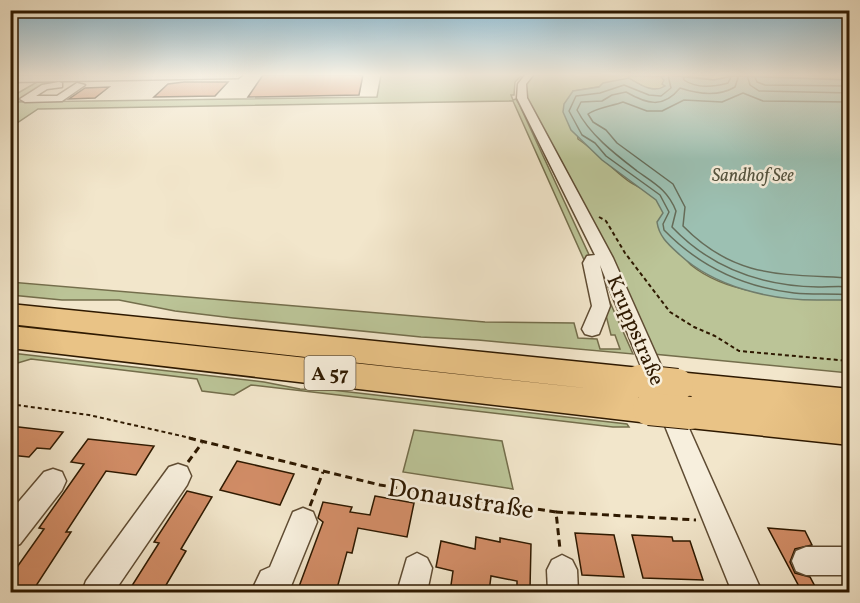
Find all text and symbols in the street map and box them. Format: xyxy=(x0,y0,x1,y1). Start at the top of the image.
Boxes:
water label: Sandhof See xyxy=(712,164,794,189)
street label: Kruppstraße xyxy=(598,271,671,390)
road number: A 57 xyxy=(304,356,356,390)
street label: Donaustraße xyxy=(385,471,537,529)

